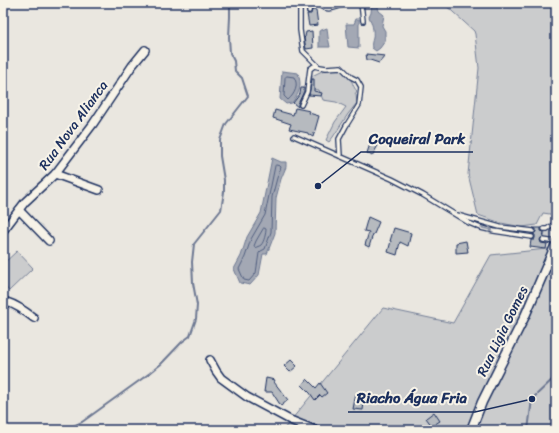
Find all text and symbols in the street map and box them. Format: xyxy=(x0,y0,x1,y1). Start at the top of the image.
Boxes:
street label: Rua Nova Alianca xyxy=(32,75,115,176)
callout: Coqueiral Park xyxy=(361,125,473,152)
text: Coqueiral Park xyxy=(368,126,466,152)
one-way arrow xyxy=(480,226,493,233)
street label: Rua Ligia Gomes xyxy=(470,281,535,381)
callout: Riacho Água Fria xyxy=(348,385,475,412)
text: Riacho Água Fria xyxy=(356,385,468,411)

